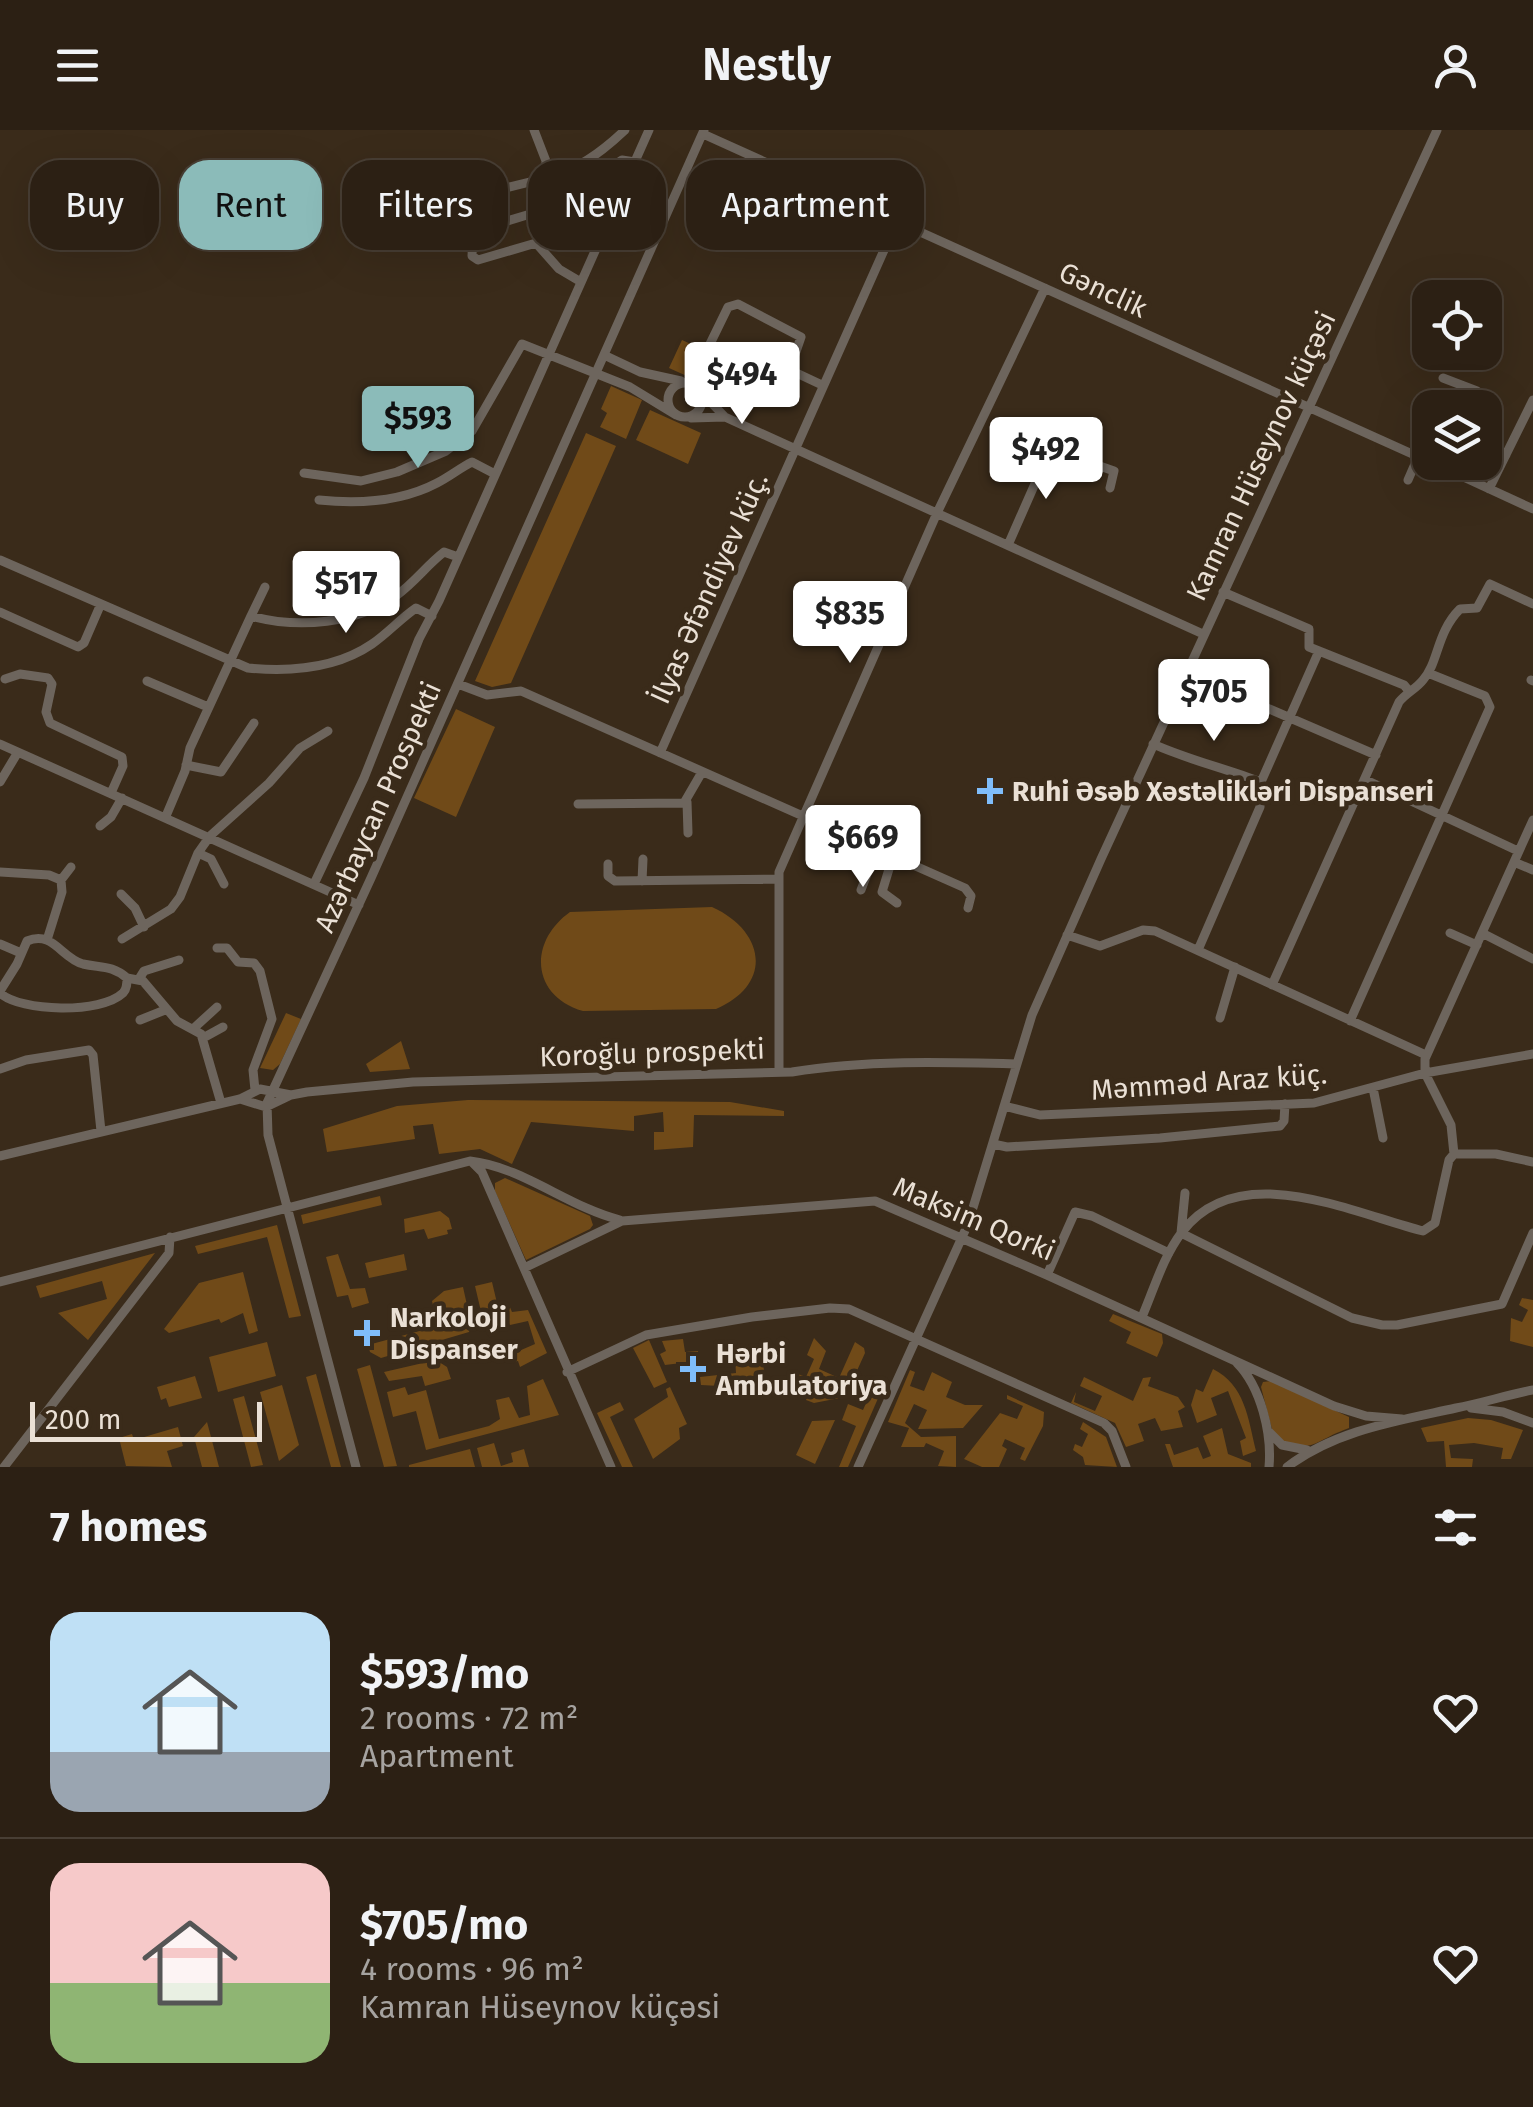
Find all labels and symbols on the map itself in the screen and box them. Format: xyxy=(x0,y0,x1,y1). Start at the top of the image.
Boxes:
street label: Gənclik xyxy=(1054,255,1153,325)
street label: Kamran Hüseynov küçəsi xyxy=(1179,306,1343,606)
pin: $494 xyxy=(683,342,801,427)
pin: $593 xyxy=(359,386,477,471)
pin: $492 xyxy=(987,417,1105,502)
street label: İlyas Əfəndiyev küç. xyxy=(643,467,775,709)
pin: $517 xyxy=(287,551,405,636)
pin: $835 xyxy=(791,581,909,666)
pin: $705 xyxy=(1155,659,1273,744)
street label: Azərbaycan Prospekti xyxy=(308,677,448,937)
place label: Ruhi Əsəb Xəstəlikləri Dispanseri xyxy=(1012,775,1434,808)
marker: Ruhi Əsəb Xəstəlikləri Dispanseri xyxy=(977,778,1003,804)
pin: $669 xyxy=(804,805,922,890)
street label: Koroğlu prospekti xyxy=(539,1033,765,1073)
street label: Məmməd Araz küç. xyxy=(1090,1057,1328,1107)
street label: Maksim Qorki xyxy=(888,1170,1060,1268)
place label: Narkoloji Dispanser xyxy=(390,1301,519,1366)
marker: Narkoloji Dispanser xyxy=(354,1320,380,1346)
place label: Hərbi Ambulatoriya xyxy=(715,1337,887,1402)
marker: Hərbi Ambulatoriya xyxy=(680,1356,706,1382)
scale bar xyxy=(30,1397,262,1442)

